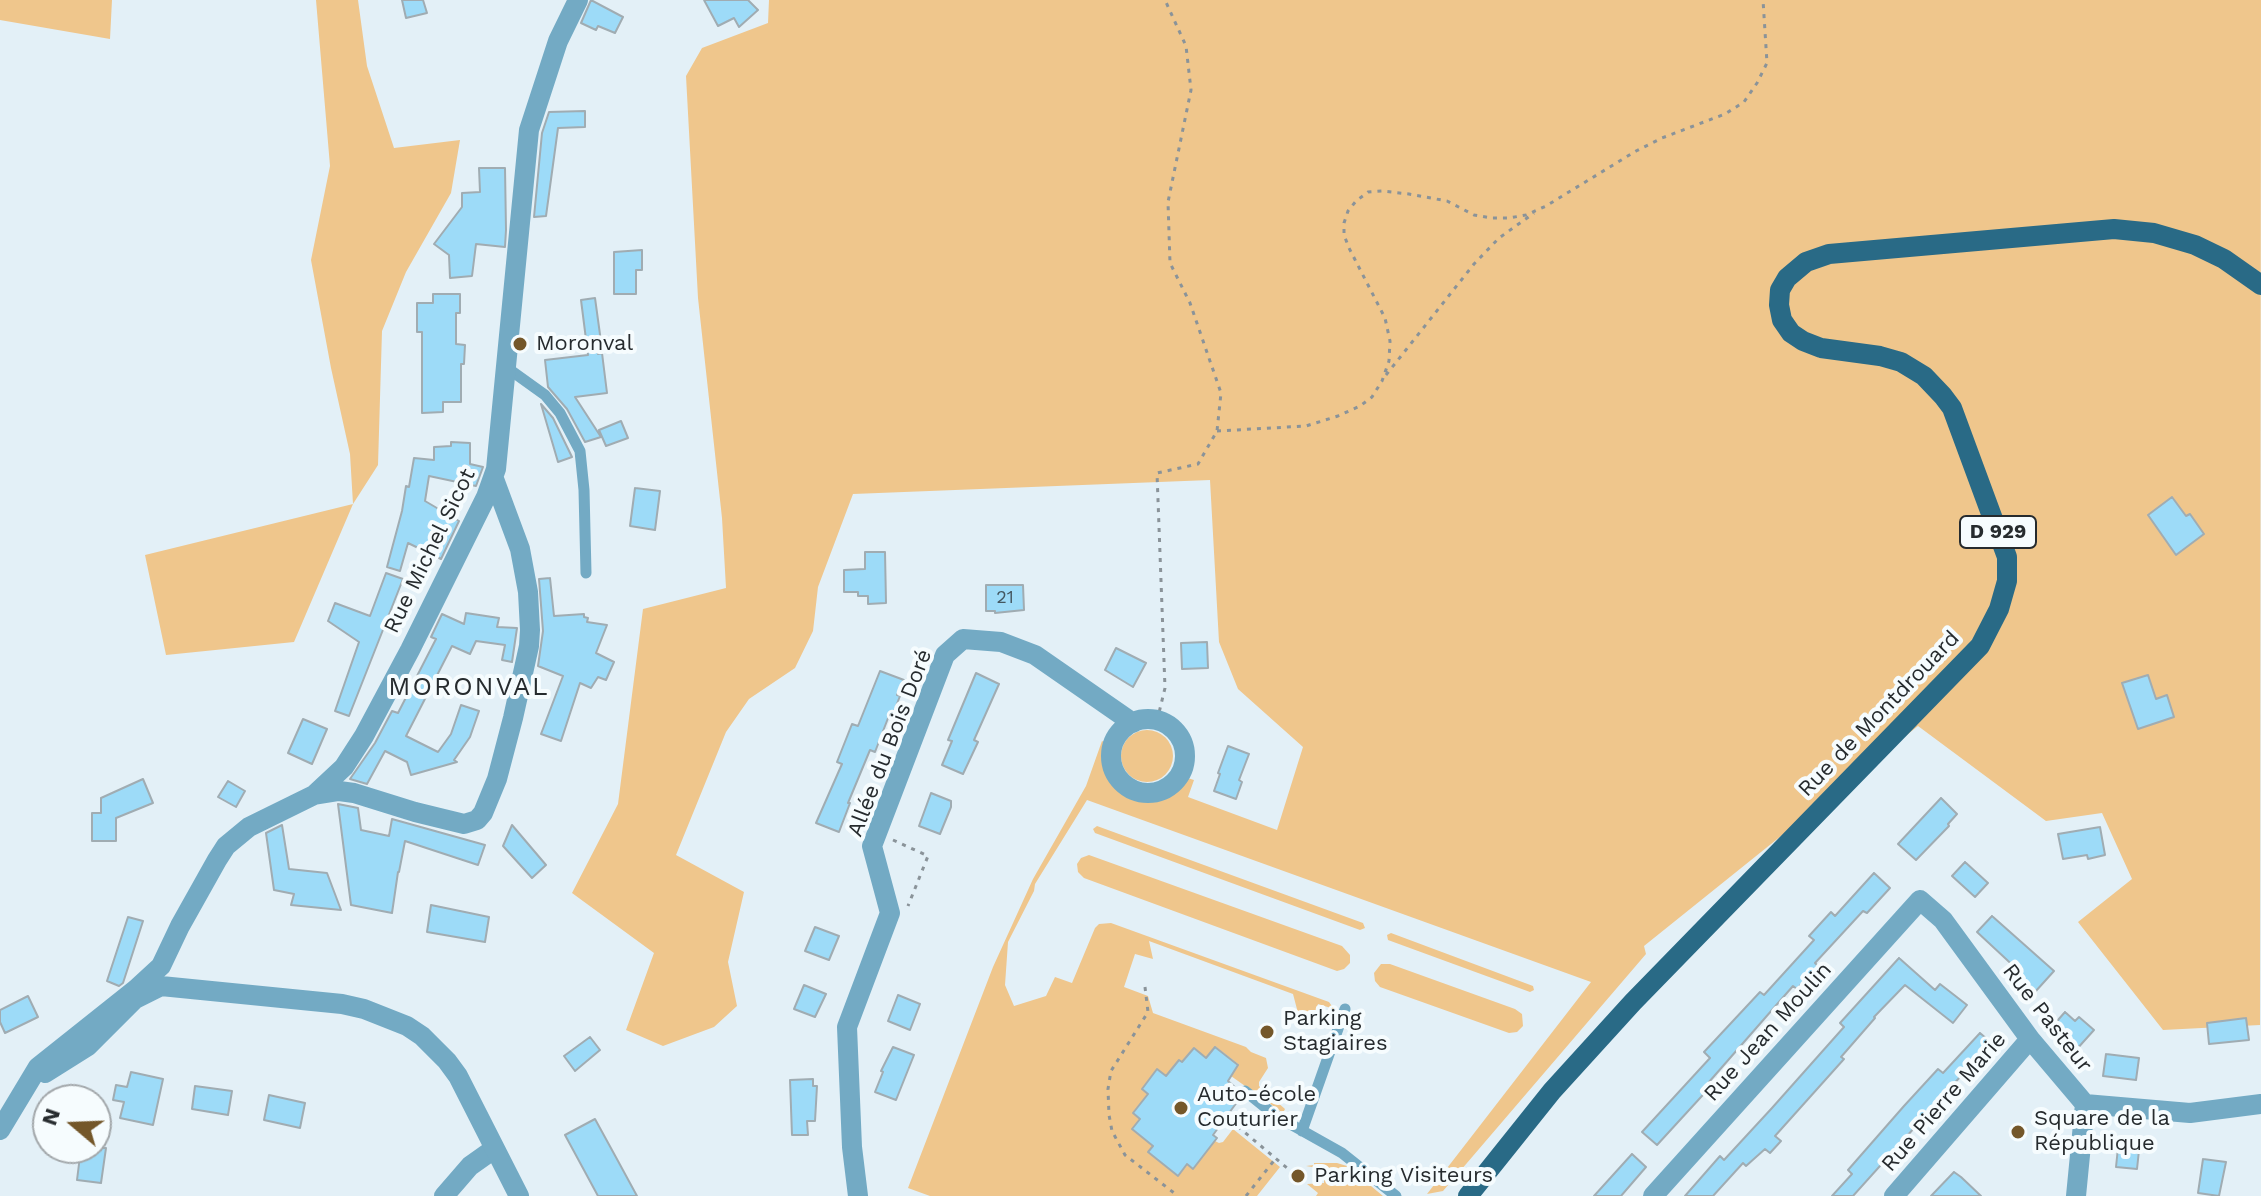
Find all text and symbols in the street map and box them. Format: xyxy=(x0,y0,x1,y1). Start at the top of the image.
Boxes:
place label: Moronval xyxy=(536,331,633,357)
marker: Moronval xyxy=(511,335,529,353)
street label: Rue Michel Sicot xyxy=(379,464,481,638)
road number: D 929 xyxy=(1960,516,2036,548)
house number: 21 xyxy=(996,587,1014,609)
street label: Rue de Montdrouard xyxy=(1793,625,1965,803)
street label: Allée du Bois Doré xyxy=(842,646,938,840)
district label: MORONVAL xyxy=(388,671,550,703)
street label: Rue Jean Moulin xyxy=(1699,957,1837,1107)
street label: Rue Pasteur xyxy=(1997,959,2097,1077)
place label: Parking Stagiaires xyxy=(1283,1006,1388,1058)
marker: Parking Stagiaires xyxy=(1258,1023,1276,1041)
street label: Rue Pierre Marie xyxy=(1876,1027,2012,1177)
place label: Auto-école Couturier xyxy=(1197,1082,1316,1134)
north arrow xyxy=(32,1084,112,1164)
marker: Auto-école Couturier xyxy=(1172,1099,1190,1117)
text: N xyxy=(36,1105,65,1128)
place label: Square de la République xyxy=(2034,1106,2170,1158)
marker: Square de la République xyxy=(2009,1123,2027,1141)
place label: Parking Visiteurs xyxy=(1314,1163,1493,1189)
marker: Parking Visiteurs xyxy=(1289,1167,1307,1185)

